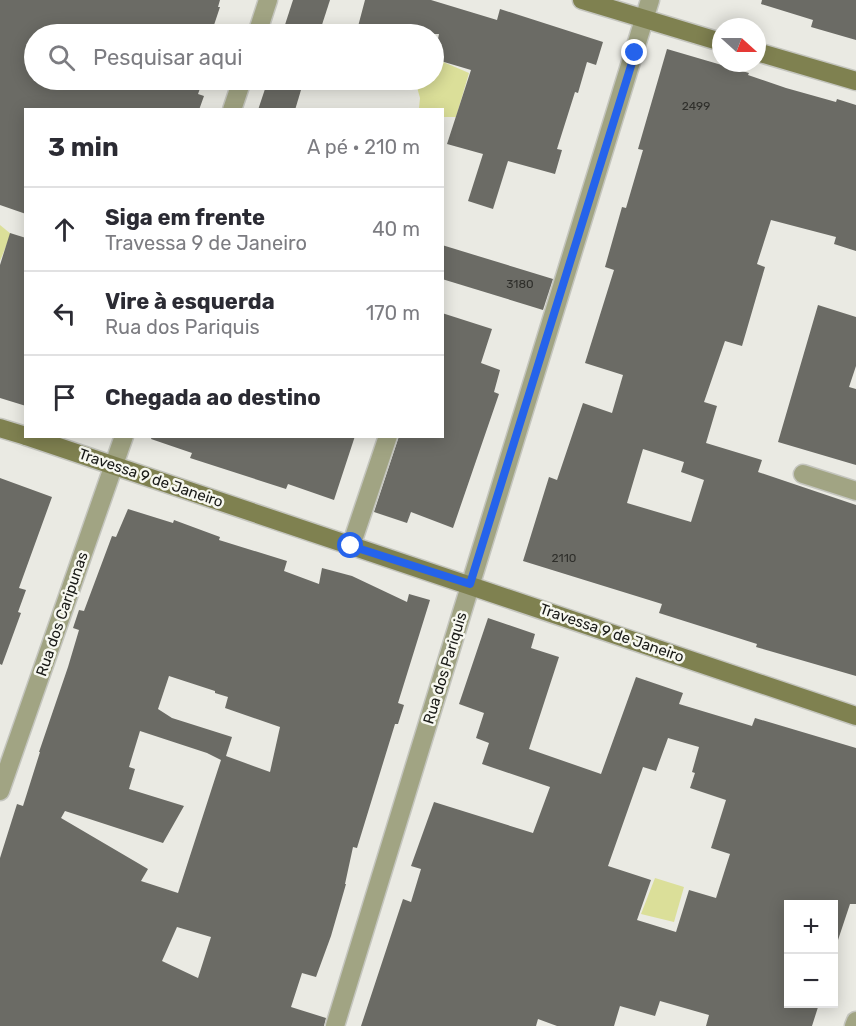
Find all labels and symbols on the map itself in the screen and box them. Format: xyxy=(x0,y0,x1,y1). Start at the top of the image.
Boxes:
north arrow xyxy=(712,18,766,72)
route end xyxy=(621,39,647,65)
house number: 2499 xyxy=(682,99,710,113)
house number: 3180 xyxy=(506,277,534,291)
street label: Travessa 9 de Janeiro xyxy=(76,445,226,511)
route start xyxy=(337,532,363,558)
street label: Rua dos Caripunas xyxy=(32,549,92,679)
house number: 2110 xyxy=(552,551,576,565)
street label: Travessa 9 de Janeiro xyxy=(537,600,687,666)
street label: Rua dos Pariquis xyxy=(419,610,471,726)

